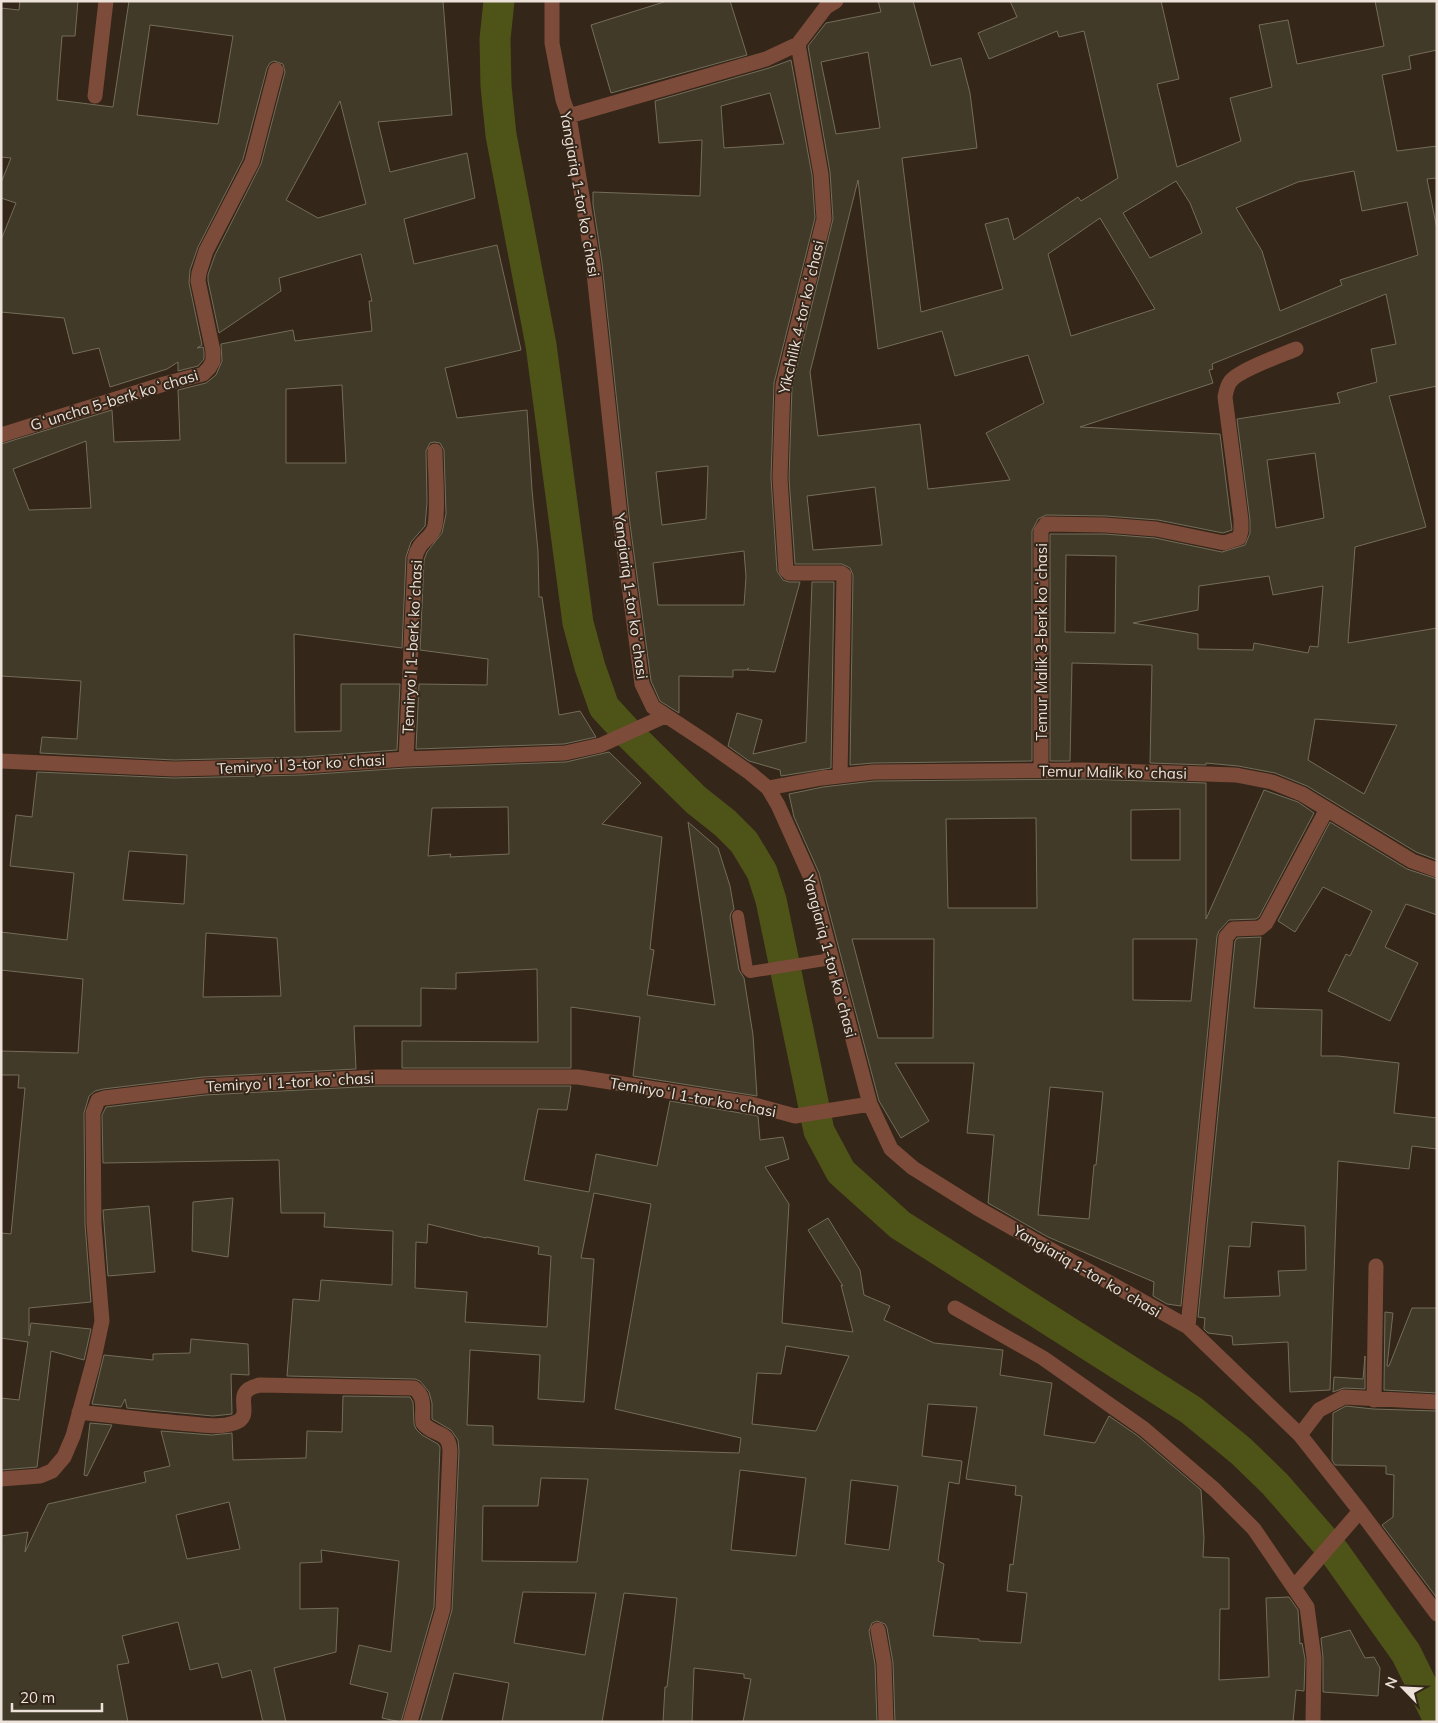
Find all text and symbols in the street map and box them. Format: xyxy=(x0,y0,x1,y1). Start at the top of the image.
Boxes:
street label: Yangiariq 1-tor koʻchasi xyxy=(556,109,604,278)
street label: Yikchilik 4-tor koʻchasi xyxy=(774,238,828,397)
street label: Gʻuncha 5-berk koʻchasi xyxy=(28,365,200,435)
street label: Yangiariq 1-tor koʻchasi xyxy=(610,511,652,680)
street label: Temur Malik 3-berk koʻchasi xyxy=(1032,543,1051,741)
street label: Temiryoʼl 1-berk koʼchasi xyxy=(398,559,426,735)
street label: Temiryoʻl 3-tor koʻchasi xyxy=(216,750,386,778)
street label: Temur Malik koʻchasi xyxy=(1039,761,1187,783)
street label: Yangiariq 1-tor koʻchasi xyxy=(799,872,861,1039)
street label: Temiryoʻl 1-tor koʻchasi xyxy=(205,1068,375,1096)
street label: Temiryoʻl 1-tor koʻchasi xyxy=(608,1073,778,1121)
street label: Yangiariq 1-tor koʻchasi xyxy=(1009,1220,1164,1321)
north arrow xyxy=(1378,1663,1428,1713)
text: N xyxy=(1381,1674,1401,1691)
scale bar xyxy=(12,1680,102,1712)
text: 20 m xyxy=(20,1688,55,1707)

